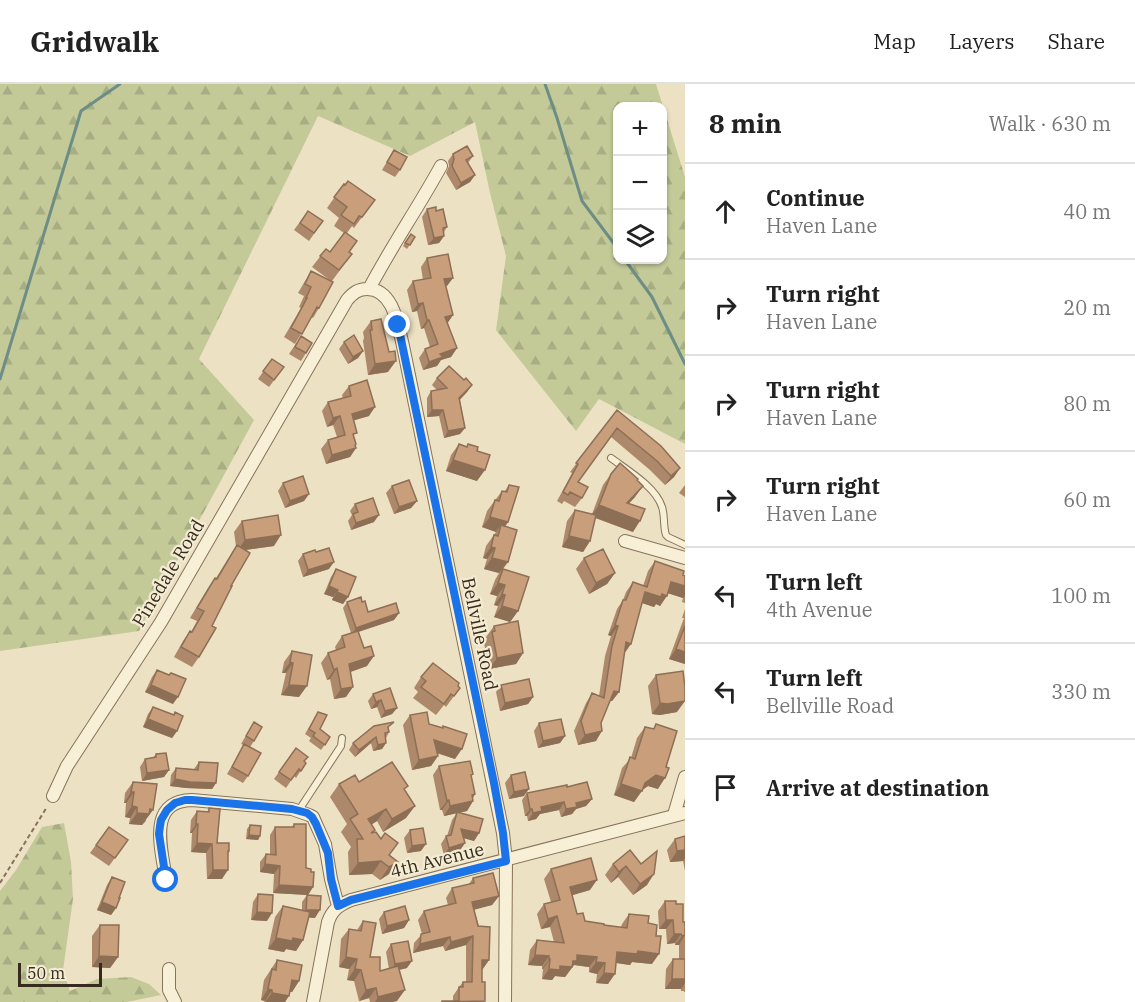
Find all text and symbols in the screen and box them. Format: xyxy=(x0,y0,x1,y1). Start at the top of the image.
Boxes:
text: Gridwalk xyxy=(30,23,159,60)
text: Map xyxy=(873,27,916,55)
text: Layers xyxy=(949,27,1015,55)
text: Share xyxy=(1048,27,1105,55)
map controls xyxy=(613,102,667,264)
button: + xyxy=(613,102,667,156)
text: 8 min xyxy=(709,106,782,140)
text: Walk · 630 m xyxy=(989,110,1111,137)
button: − xyxy=(613,156,667,210)
text: Continue xyxy=(766,183,865,212)
icon: ahead xyxy=(709,195,742,228)
text: 40 m xyxy=(1063,198,1111,225)
button: layers xyxy=(613,210,667,264)
text: Haven Lane xyxy=(766,212,877,239)
text: Turn right xyxy=(766,279,880,308)
icon: right xyxy=(709,291,742,324)
text: 20 m xyxy=(1063,294,1111,321)
text: Haven Lane xyxy=(766,308,877,335)
route end xyxy=(384,311,410,337)
text: Turn right xyxy=(766,375,880,404)
icon: right xyxy=(709,387,742,420)
text: 80 m xyxy=(1063,390,1111,417)
text: Haven Lane xyxy=(766,404,877,431)
text: Turn right xyxy=(766,471,880,500)
icon: right xyxy=(709,483,742,516)
text: 60 m xyxy=(1063,486,1111,513)
text: Haven Lane xyxy=(766,500,877,527)
street label: Pinedale Road xyxy=(127,515,209,631)
text: Turn left xyxy=(766,567,862,596)
street label: Bellville Road xyxy=(457,575,503,693)
icon: left xyxy=(709,579,742,612)
text: 100 m xyxy=(1051,582,1111,609)
text: 4th Avenue xyxy=(766,596,872,623)
text: Turn left xyxy=(766,663,862,692)
icon: left xyxy=(709,675,742,708)
text: 330 m xyxy=(1051,678,1111,705)
text: Bellville Road xyxy=(766,692,894,719)
icon: arrive xyxy=(709,771,742,804)
text: Arrive at destination xyxy=(766,773,989,802)
street label: 4th Avenue xyxy=(388,837,486,883)
route start xyxy=(152,866,178,892)
scale bar xyxy=(18,960,102,988)
text: 50 m xyxy=(27,963,65,983)

